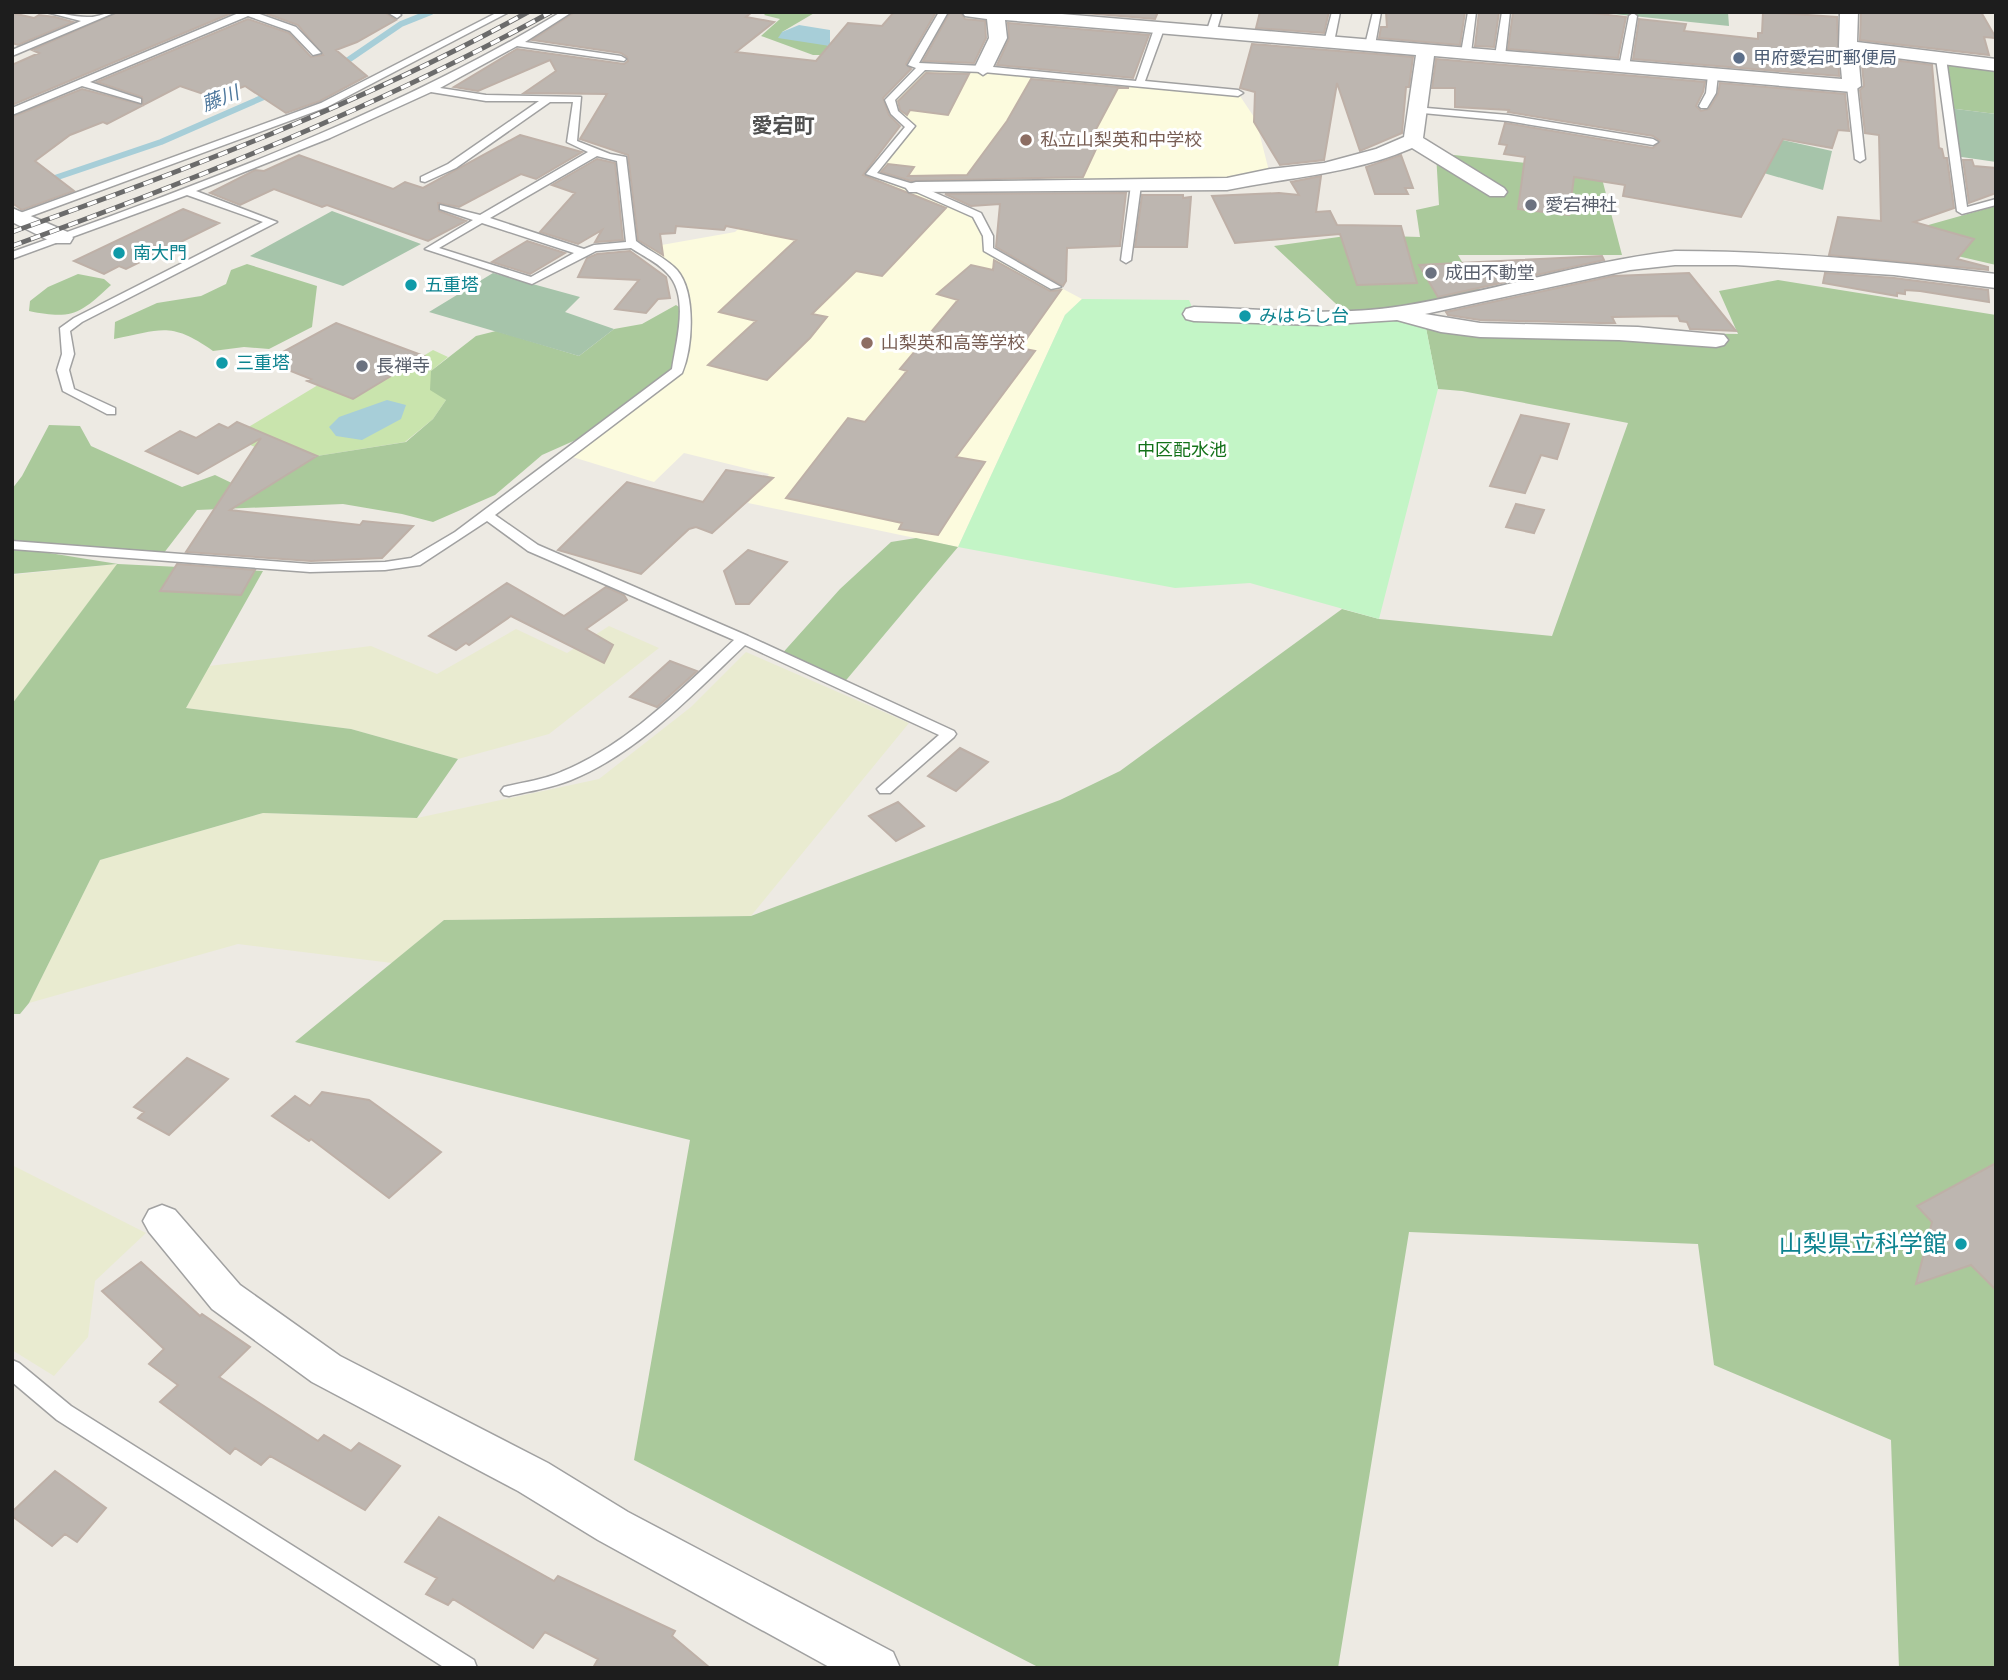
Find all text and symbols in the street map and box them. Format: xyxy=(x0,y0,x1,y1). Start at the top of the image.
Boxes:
place label: 甲府愛宕町郵便局 xyxy=(1753,46,1897,70)
marker: 甲府愛宕町郵便局 xyxy=(1731,50,1747,66)
water label: 藤川 xyxy=(198,79,245,118)
district label: 愛宕町 xyxy=(752,112,815,140)
place label: 私立山梨英和中学校 xyxy=(1040,128,1202,152)
marker: 私立山梨英和中学校 xyxy=(1018,132,1034,148)
place label: 愛宕神社 xyxy=(1545,193,1617,217)
marker: 愛宕神社 xyxy=(1523,197,1539,213)
place label: 南大門 xyxy=(133,241,187,265)
marker: 南大門 xyxy=(111,245,127,261)
place label: 成田不動堂 xyxy=(1445,261,1535,285)
marker: 成田不動堂 xyxy=(1423,265,1439,281)
place label: 五重塔 xyxy=(425,273,479,297)
marker: 五重塔 xyxy=(403,277,419,293)
place label: みはらし台 xyxy=(1259,304,1349,328)
marker: みはらし台 xyxy=(1237,308,1253,324)
place label: 山梨英和高等学校 xyxy=(881,331,1025,355)
marker: 山梨英和高等学校 xyxy=(859,335,875,351)
place label: 三重塔 xyxy=(236,351,290,375)
place label: 長禅寺 xyxy=(376,354,430,378)
marker: 三重塔 xyxy=(214,355,230,371)
marker: 長禅寺 xyxy=(354,358,370,374)
park label: 中区配水池 xyxy=(1137,438,1227,462)
place label: 山梨県立科学館 xyxy=(1779,1228,1947,1260)
marker: 山梨県立科学館 xyxy=(1953,1236,1969,1252)

